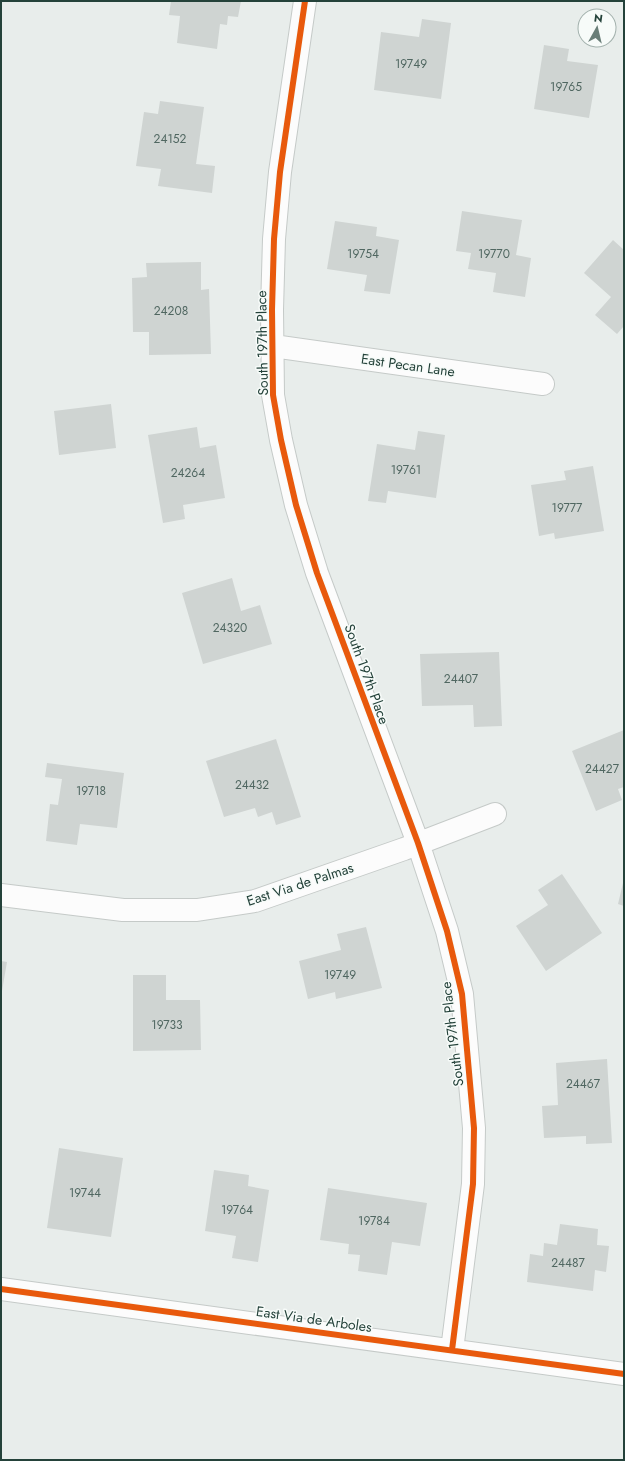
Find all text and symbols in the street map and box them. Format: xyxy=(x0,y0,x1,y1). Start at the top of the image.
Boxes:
north arrow xyxy=(577,8,617,48)
text: N xyxy=(593,10,604,27)
house number: 19749 xyxy=(395,55,427,73)
house number: 19765 xyxy=(550,78,582,96)
house number: 24152 xyxy=(154,130,187,148)
house number: 19754 xyxy=(347,245,379,263)
house number: 19770 xyxy=(478,245,510,263)
street label: South 197th Place xyxy=(251,290,273,396)
house number: 24208 xyxy=(154,302,188,320)
street label: East Pecan Lane xyxy=(360,349,456,381)
house number: 19761 xyxy=(391,461,421,479)
house number: 24264 xyxy=(171,464,205,482)
house number: 19777 xyxy=(552,499,583,517)
house number: 24320 xyxy=(213,619,247,637)
street label: South 197th Place xyxy=(340,621,394,727)
house number: 24407 xyxy=(444,670,479,688)
house number: 24427 xyxy=(585,760,620,778)
house number: 24432 xyxy=(235,776,269,794)
house number: 19718 xyxy=(76,782,106,800)
street label: East Via de Palmas xyxy=(244,857,356,911)
house number: 19749 xyxy=(324,966,356,984)
street label: South 197th Place xyxy=(436,981,468,1087)
house number: 19733 xyxy=(151,1016,183,1034)
house number: 24467 xyxy=(566,1075,601,1093)
house number: 19744 xyxy=(69,1184,101,1202)
house number: 19764 xyxy=(221,1201,253,1219)
house number: 19784 xyxy=(358,1212,390,1230)
house number: 24487 xyxy=(551,1254,585,1272)
street label: East Via de Arboles xyxy=(255,1301,373,1337)

